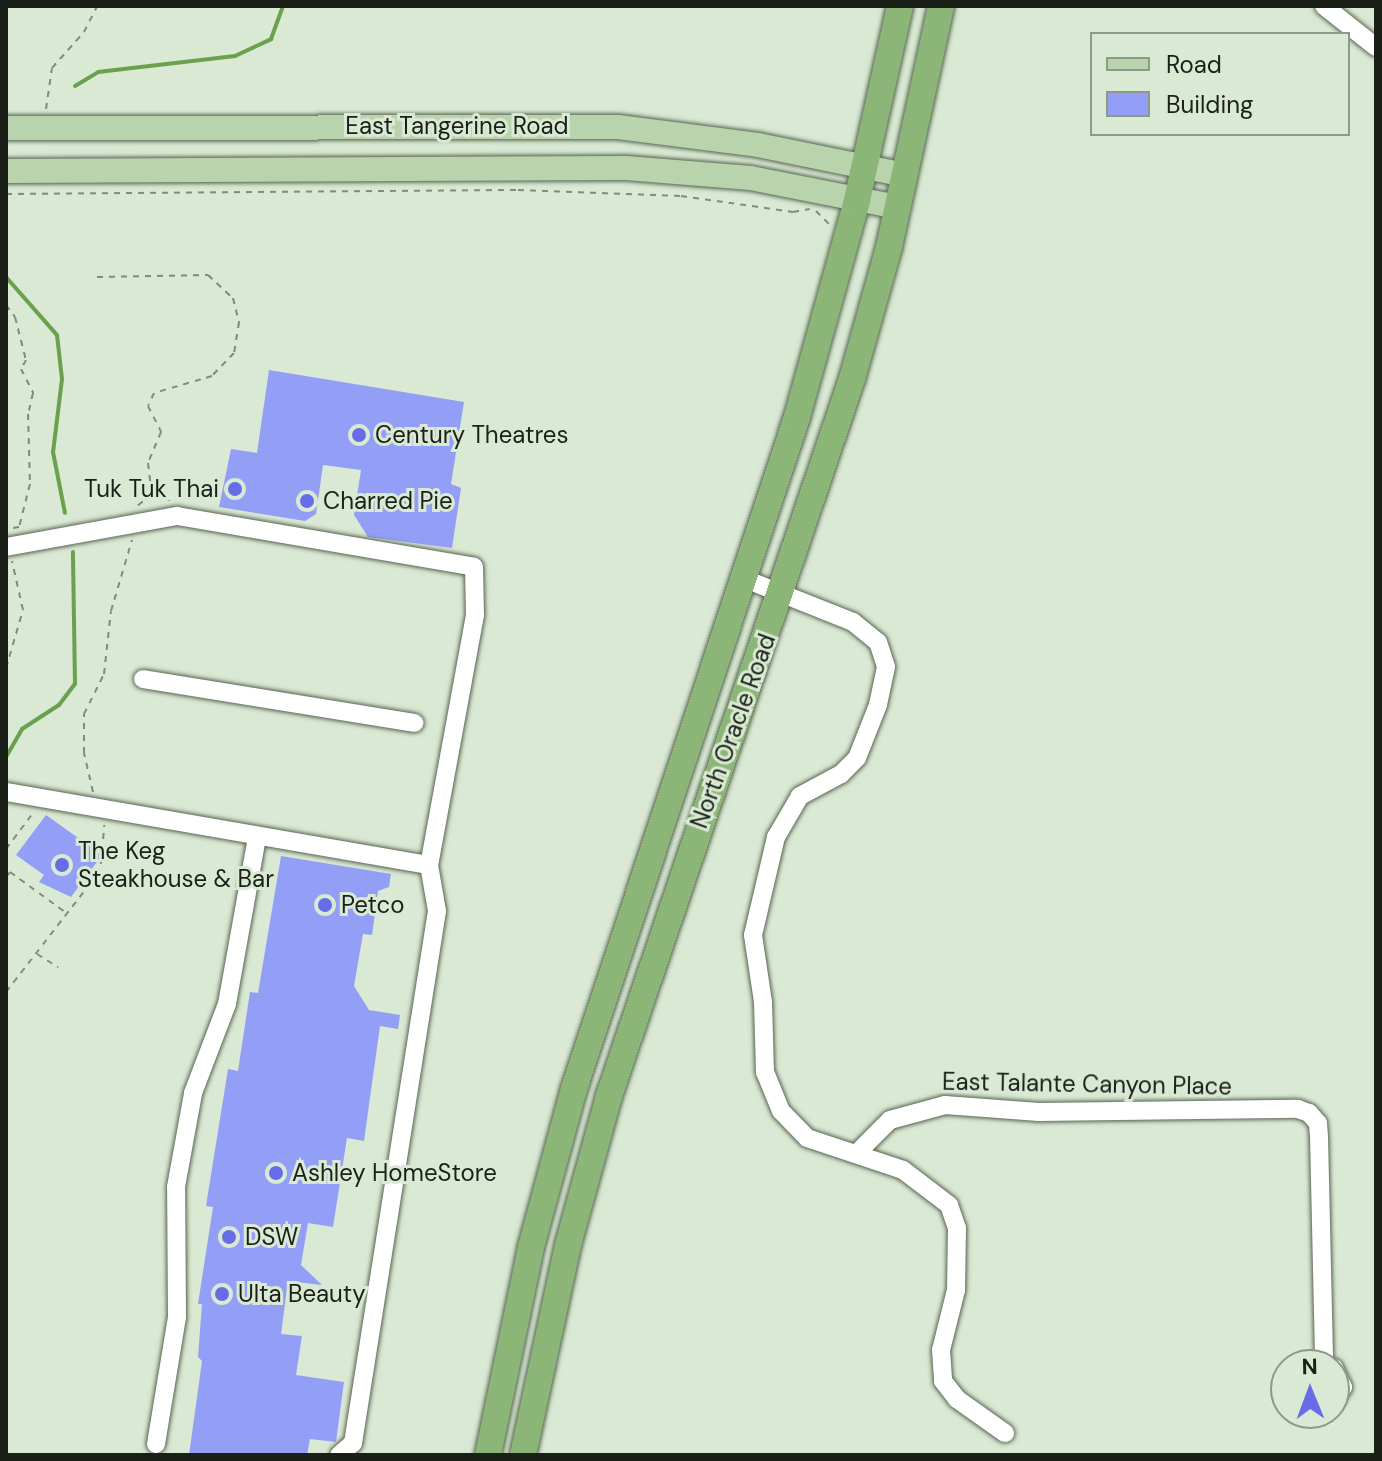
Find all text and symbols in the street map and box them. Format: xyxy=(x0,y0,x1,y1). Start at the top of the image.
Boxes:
legend xyxy=(1090,32,1350,136)
text: Road xyxy=(1166,49,1222,80)
text: Building xyxy=(1166,89,1253,120)
street label: East Tangerine Road xyxy=(345,112,569,140)
place label: Century Theatres xyxy=(375,421,569,449)
marker: Century Theatres xyxy=(350,426,368,444)
place label: Tuk Tuk Thai xyxy=(84,475,219,503)
marker: Tuk Tuk Thai xyxy=(226,480,244,498)
place label: Charred Pie xyxy=(323,487,453,515)
marker: Charred Pie xyxy=(298,492,316,510)
street label: North Oracle Road xyxy=(684,630,782,832)
place label: The Keg Steakhouse & Bar xyxy=(78,837,274,893)
marker: The Keg Steakhouse & Bar xyxy=(53,856,71,874)
place label: Petco xyxy=(341,891,404,919)
marker: Petco xyxy=(316,896,334,914)
street label: East Talante Canyon Place xyxy=(942,1067,1232,1101)
place label: Ashley HomeStore xyxy=(292,1159,497,1187)
marker: Ashley HomeStore xyxy=(267,1164,285,1182)
place label: DSW xyxy=(245,1223,298,1251)
marker: DSW xyxy=(220,1228,238,1246)
place label: Ulta Beauty xyxy=(238,1280,366,1308)
marker: Ulta Beauty xyxy=(213,1285,231,1303)
north arrow xyxy=(1270,1349,1350,1429)
text: N xyxy=(1301,1352,1318,1381)

